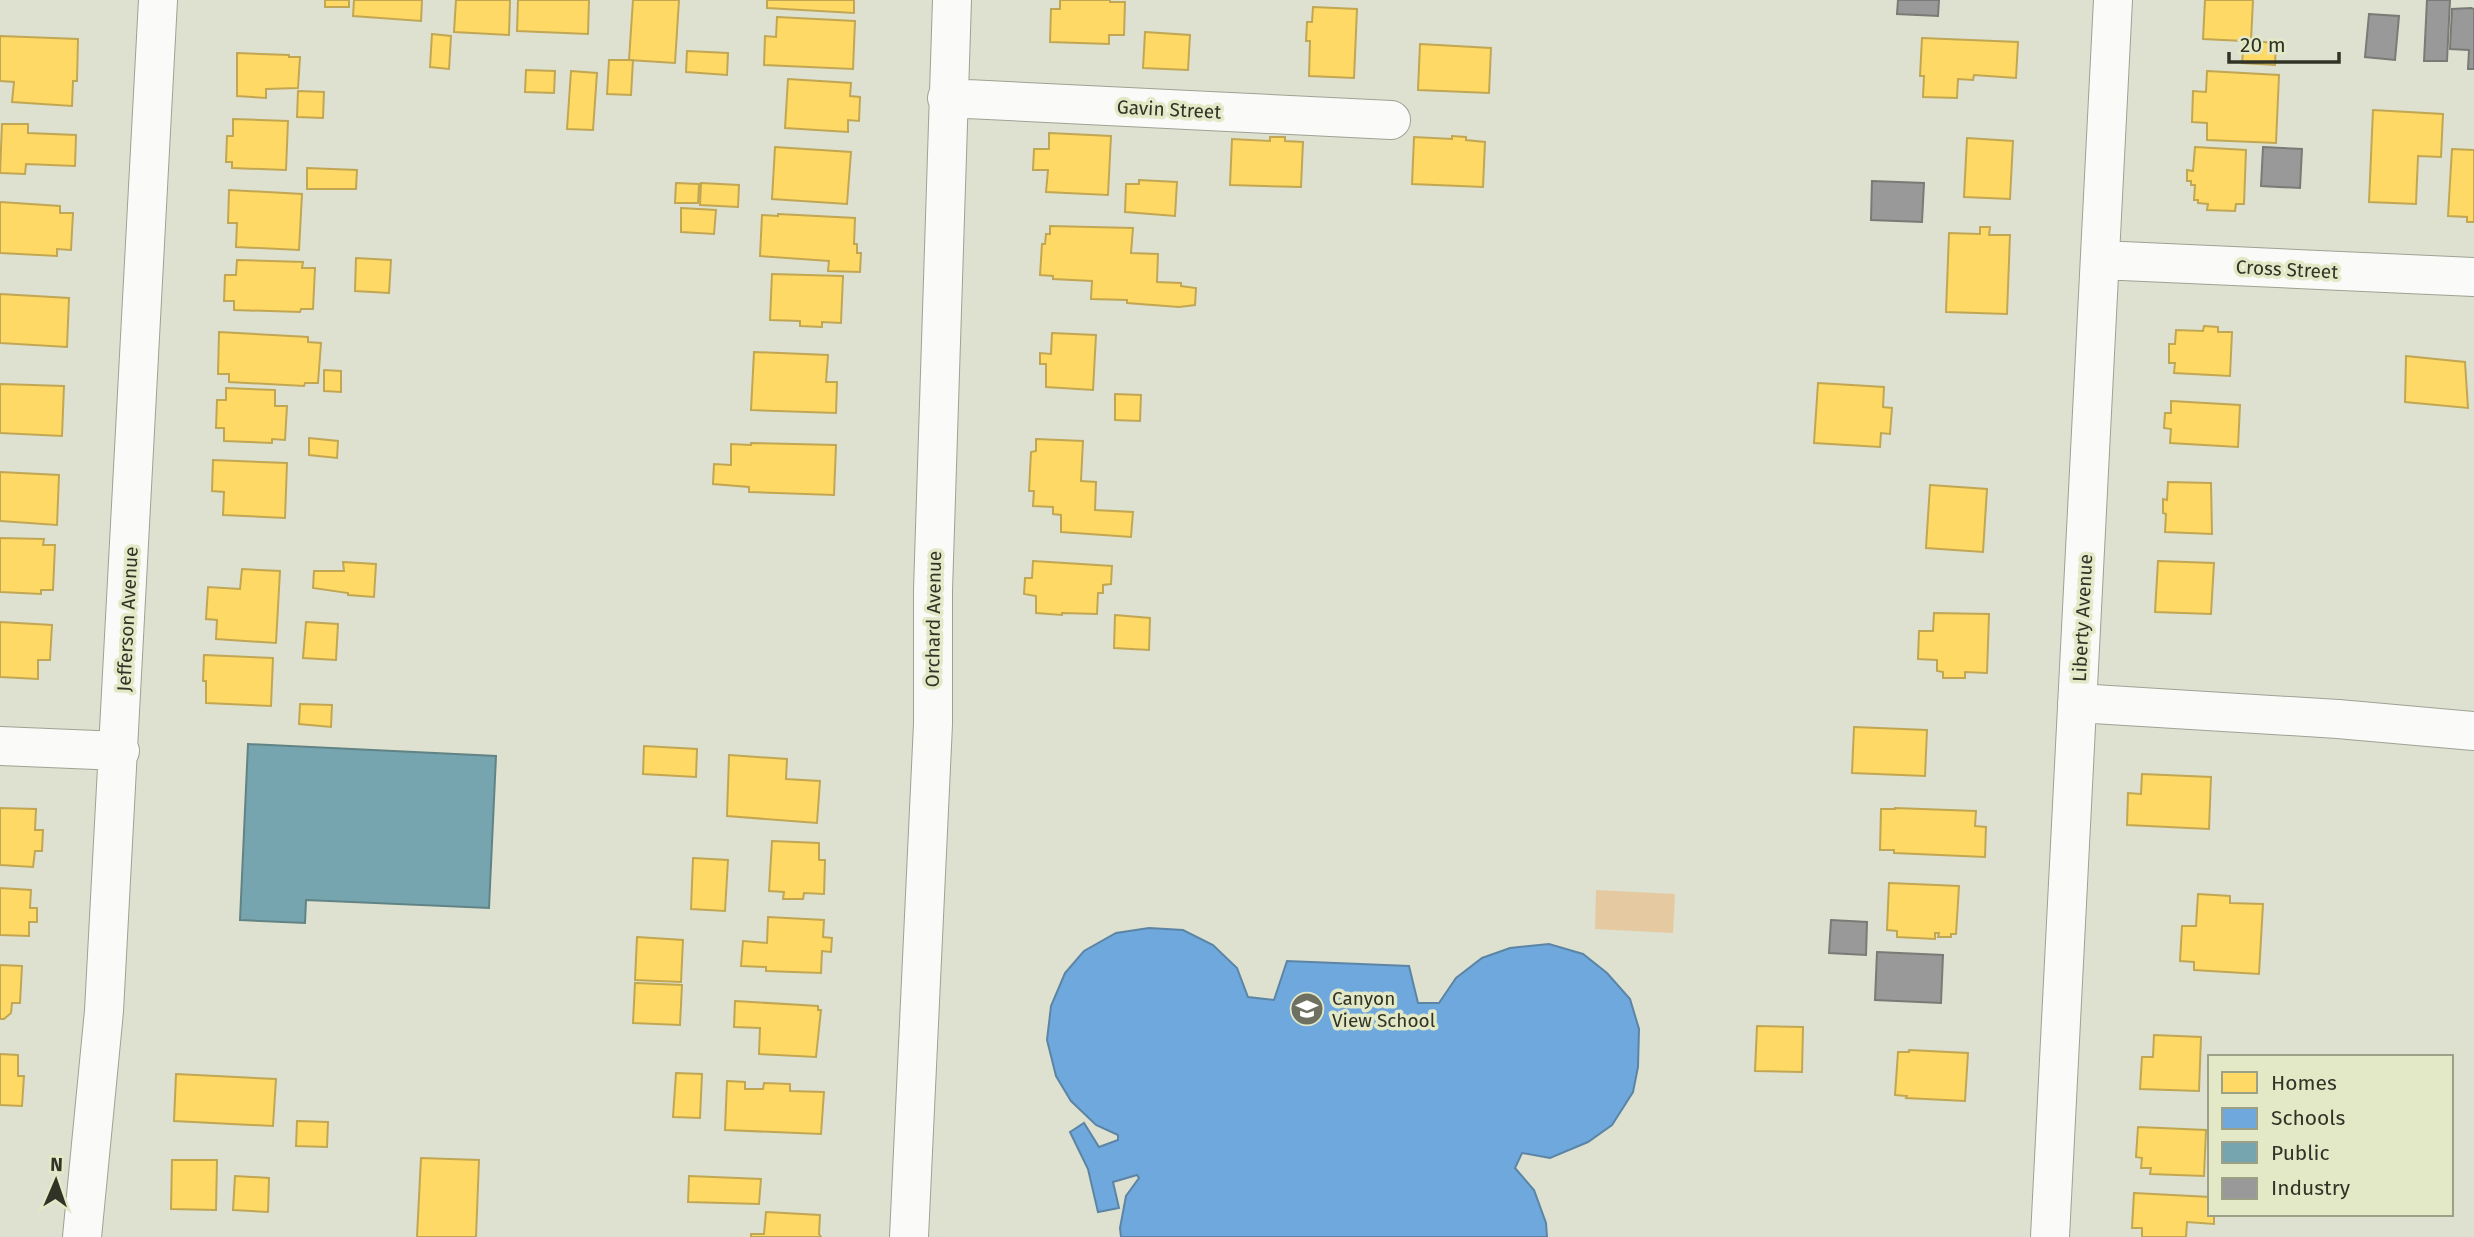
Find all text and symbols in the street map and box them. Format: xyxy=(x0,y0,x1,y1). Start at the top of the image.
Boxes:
scale bar xyxy=(2229,21,2339,65)
text: 20 m xyxy=(2240,32,2286,58)
street label: Gavin Street xyxy=(1116,95,1222,124)
street label: Cross Street xyxy=(2235,255,2339,284)
street label: Jefferson Avenue xyxy=(112,546,143,692)
street label: Orchard Avenue xyxy=(921,550,946,688)
street label: Liberty Avenue xyxy=(2068,554,2097,683)
place label: Canyon View School xyxy=(1332,987,1436,1032)
school or university icon: Canyon View School xyxy=(1288,990,1326,1028)
legend xyxy=(2208,1055,2453,1216)
text: Homes xyxy=(2271,1070,2337,1096)
text: Schools xyxy=(2271,1105,2345,1131)
text: Public xyxy=(2271,1140,2329,1166)
north arrow xyxy=(21,1146,91,1216)
text: N xyxy=(50,1153,63,1176)
text: Industry xyxy=(2271,1175,2351,1201)

